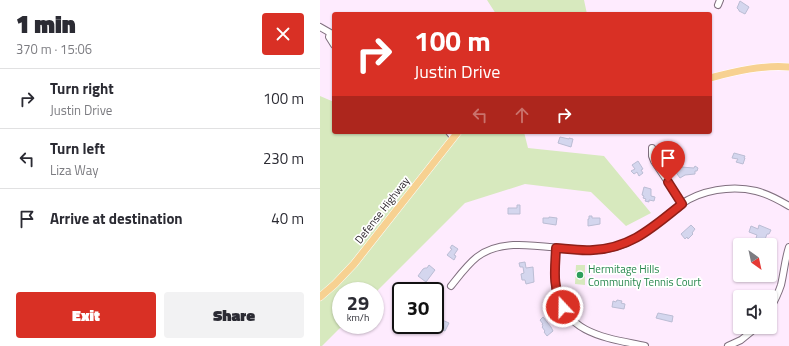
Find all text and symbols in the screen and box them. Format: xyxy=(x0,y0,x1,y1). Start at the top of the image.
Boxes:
text: 1 min xyxy=(16,6,76,42)
button: close xyxy=(262,13,304,55)
text: 100 m xyxy=(414,19,491,62)
icon: right xyxy=(348,28,400,80)
text: 370 m · 15:06 xyxy=(16,39,92,59)
text: Justin Drive xyxy=(414,58,500,85)
text: Turn right xyxy=(50,77,114,100)
text: 100 m xyxy=(263,87,304,110)
icon: right xyxy=(16,88,38,110)
text: Justin Drive xyxy=(50,100,112,120)
icon: left xyxy=(469,104,491,126)
icon: ahead xyxy=(511,104,533,126)
icon: right xyxy=(553,104,575,126)
text: Turn left xyxy=(50,137,105,160)
pin xyxy=(651,141,685,182)
text: 230 m xyxy=(263,147,304,170)
icon: arrive xyxy=(657,147,679,169)
icon: left xyxy=(16,148,38,170)
text: Liza Way xyxy=(50,160,98,180)
street label: Defense Highway xyxy=(351,173,414,247)
text: Arrive at destination xyxy=(50,207,183,230)
text: 40 m xyxy=(271,207,304,230)
icon: arrive xyxy=(16,208,38,230)
north arrow xyxy=(733,238,777,282)
map controls xyxy=(733,238,777,334)
place label: Hermitage Hills Community Tennis Court xyxy=(588,261,701,290)
marker: Hermitage Hills Community Tennis Court xyxy=(575,270,585,280)
speed limit sign: 30 xyxy=(392,282,444,334)
position arrow xyxy=(542,286,584,328)
text: 29 xyxy=(347,287,369,318)
button: sound xyxy=(733,290,777,334)
button: Exit xyxy=(16,292,156,338)
button: Share xyxy=(164,292,304,338)
text: km/h xyxy=(347,310,369,325)

